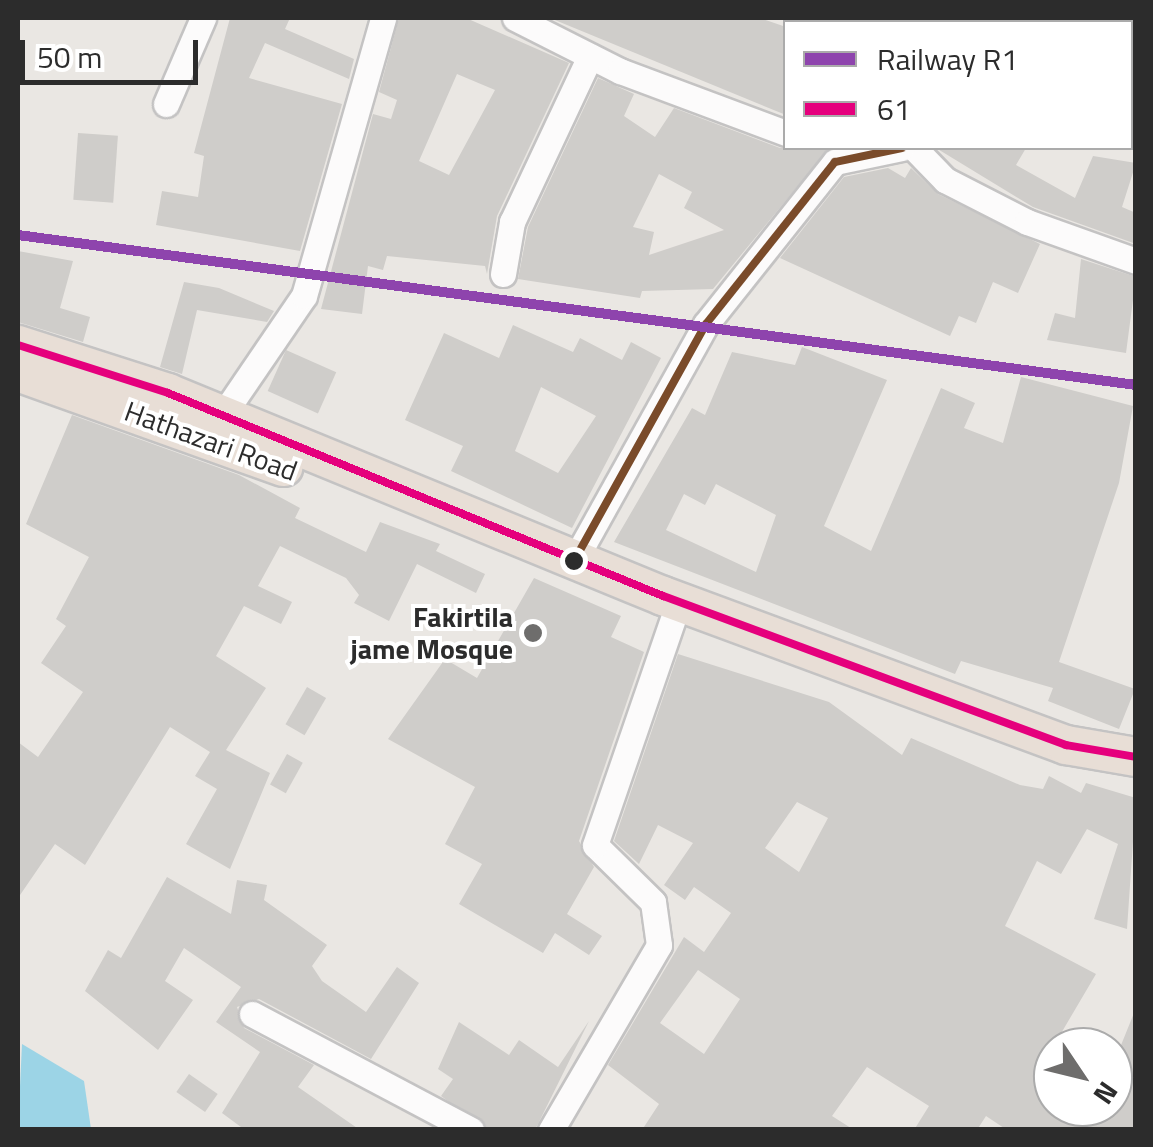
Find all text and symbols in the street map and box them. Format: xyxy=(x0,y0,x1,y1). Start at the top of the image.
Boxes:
scale bar xyxy=(25,20,202,82)
legend xyxy=(783,20,1133,150)
text: 50 m xyxy=(37,34,102,80)
text: Railway R1 xyxy=(877,36,1018,82)
text: 61 xyxy=(877,86,911,132)
street label: Hathazari Road xyxy=(120,394,302,488)
unlabelled marker xyxy=(564,551,584,571)
place label: Fakirtila jame Mosque xyxy=(351,600,513,666)
marker: Fakirtila jame Mosque xyxy=(522,622,544,644)
north arrow xyxy=(1033,1027,1133,1127)
text: N xyxy=(1083,1073,1130,1114)

